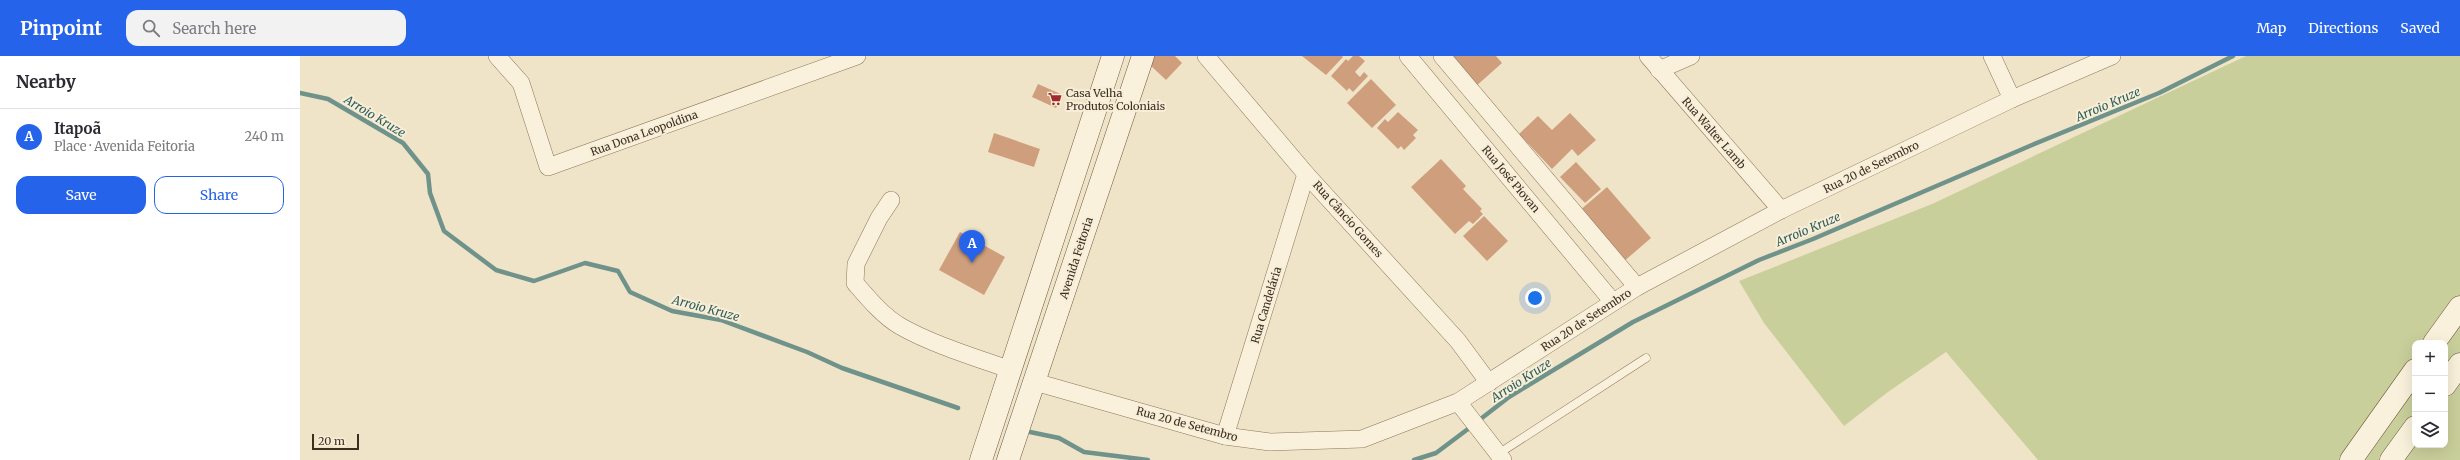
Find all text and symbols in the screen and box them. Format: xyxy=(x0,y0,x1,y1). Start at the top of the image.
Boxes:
search box xyxy=(126,10,406,46)
text: Pinpoint xyxy=(20,16,102,40)
icon: search xyxy=(140,17,162,39)
text: Search here xyxy=(172,19,256,38)
text: Map xyxy=(2256,19,2286,37)
text: Directions xyxy=(2308,19,2378,37)
text: Saved xyxy=(2400,19,2440,37)
text: Nearby xyxy=(16,71,76,93)
water label: Arroio Kruze xyxy=(2072,84,2143,125)
place label: Casa Velha Produtos Coloniais xyxy=(1066,86,1165,113)
water label: Arroio Kruze xyxy=(341,91,408,140)
supermarket icon: Casa Velha Produtos Coloniais xyxy=(1047,91,1063,107)
street label: Rua Walter Lamb xyxy=(1679,94,1749,172)
street label: Rua Dona Leopoldina xyxy=(588,107,700,159)
text: Itapoã xyxy=(54,119,101,138)
text: A xyxy=(24,128,34,145)
text: 240 m xyxy=(244,128,284,145)
text: Place · Avenida Feitoria xyxy=(54,138,195,155)
street label: Rua 20 de Setembro xyxy=(1821,138,1922,196)
street label: Rua José Piovan xyxy=(1479,143,1544,216)
button: Save xyxy=(16,176,146,214)
button: Share xyxy=(154,176,284,214)
street label: Rua Câncio Gomes xyxy=(1310,178,1386,260)
water label: Arroio Kruze xyxy=(1772,209,1843,250)
street label: Avenida Feitoria xyxy=(1056,215,1096,302)
pin: A xyxy=(959,230,985,263)
street label: Rua Candelária xyxy=(1248,265,1284,345)
street label: Rua 20 de Setembro xyxy=(1538,285,1634,354)
your location xyxy=(1525,288,1545,308)
water label: Arroio Kruze xyxy=(670,292,741,324)
map controls xyxy=(2412,340,2448,448)
button: + xyxy=(2412,340,2448,376)
water label: Arroio Kruze xyxy=(1487,355,1554,406)
button: − xyxy=(2412,376,2448,412)
street label: Rua 20 de Setembro xyxy=(1135,404,1240,444)
button: layers xyxy=(2412,412,2448,448)
scale bar xyxy=(312,432,359,451)
text: 20 m xyxy=(318,434,345,448)

